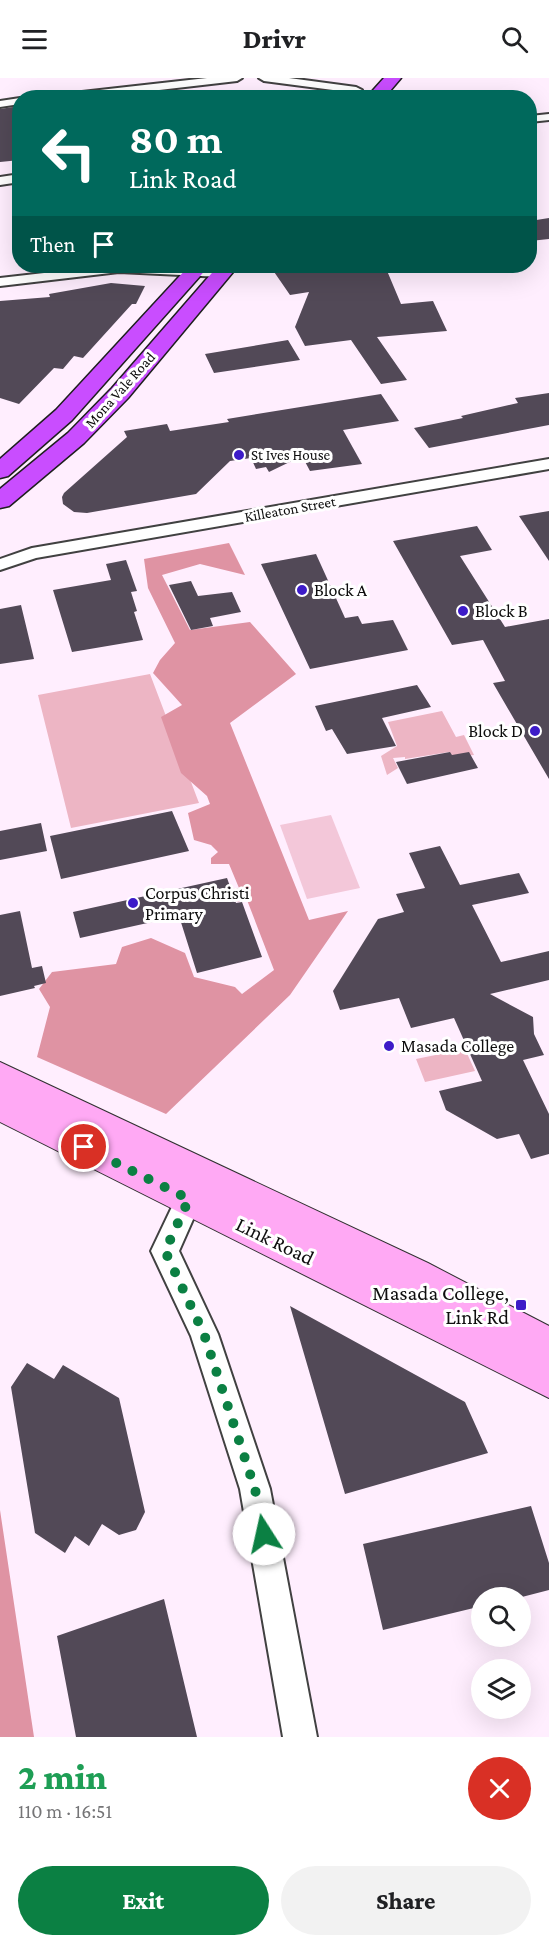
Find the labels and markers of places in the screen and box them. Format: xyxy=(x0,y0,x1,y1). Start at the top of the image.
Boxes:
place label: St Ives House xyxy=(251,447,331,463)
marker: St Ives House xyxy=(232,448,246,462)
place label: Block A xyxy=(314,580,368,600)
marker: Block A xyxy=(295,583,309,597)
place label: Block B xyxy=(475,601,528,621)
marker: Block B xyxy=(456,604,470,618)
place label: Block D xyxy=(468,721,523,741)
marker: Block D xyxy=(528,724,542,738)
place label: Corpus Christi Primary xyxy=(145,883,250,924)
marker: Corpus Christi Primary xyxy=(126,896,140,910)
place label: Masada College xyxy=(401,1036,514,1056)
marker: Masada College xyxy=(382,1039,396,1053)
pin xyxy=(58,1121,109,1172)
place label: Masada College, Link Rd xyxy=(372,1281,509,1329)
marker: Masada College, Link Rd xyxy=(514,1298,528,1312)

